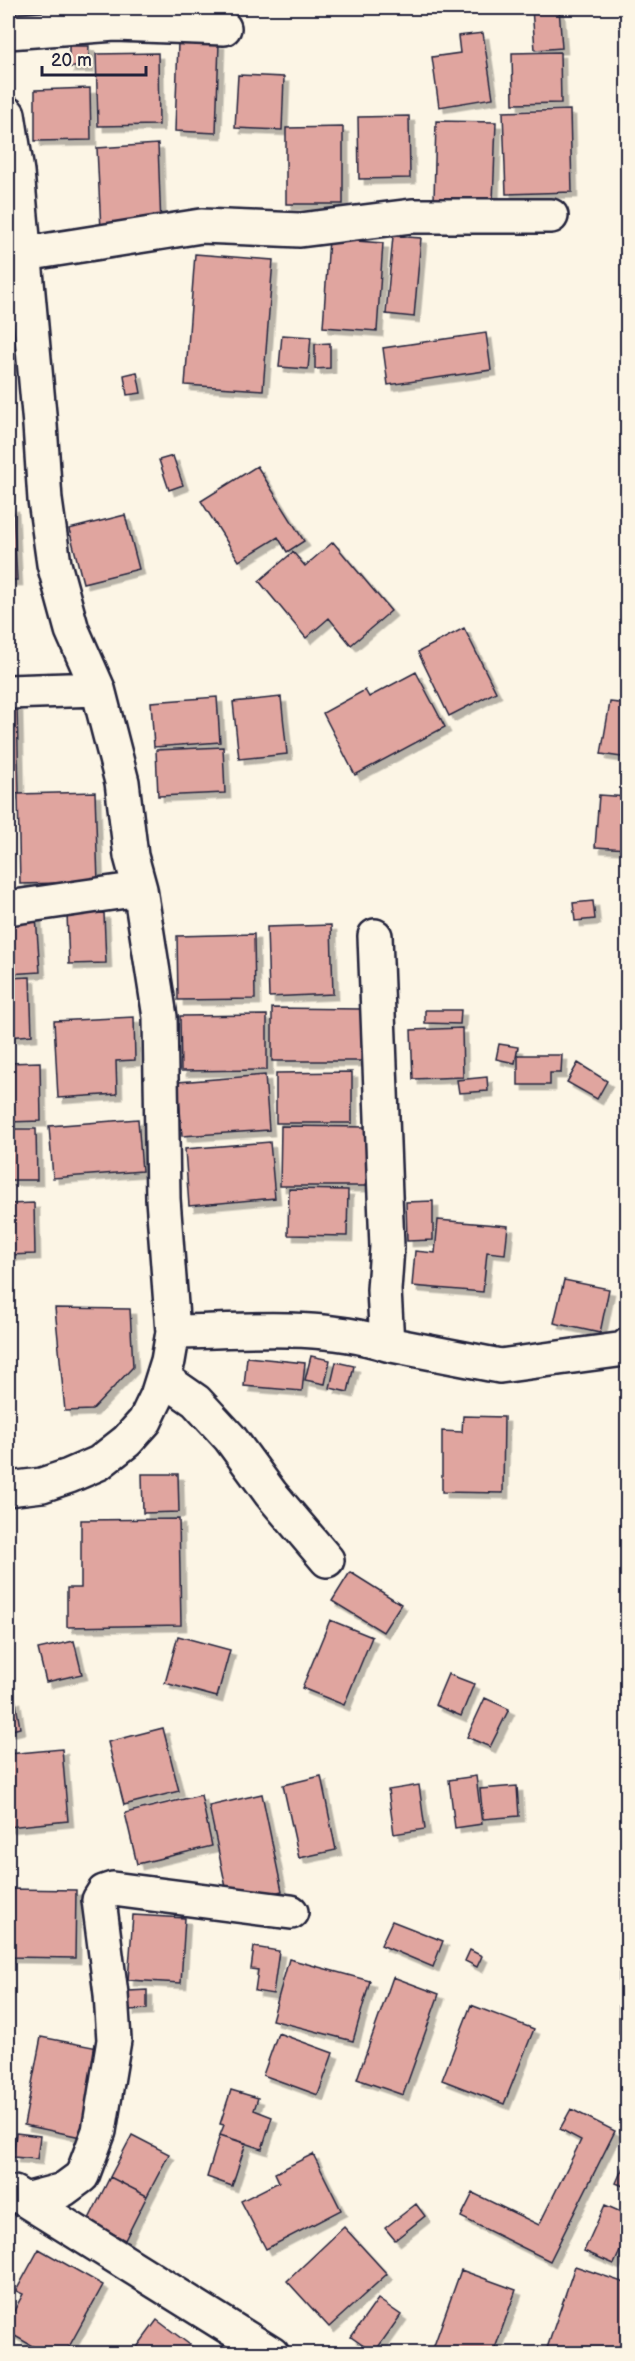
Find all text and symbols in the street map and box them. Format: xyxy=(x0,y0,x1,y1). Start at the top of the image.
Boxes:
scale bar xyxy=(42,39,146,77)
text: 20 m xyxy=(51,50,92,71)

